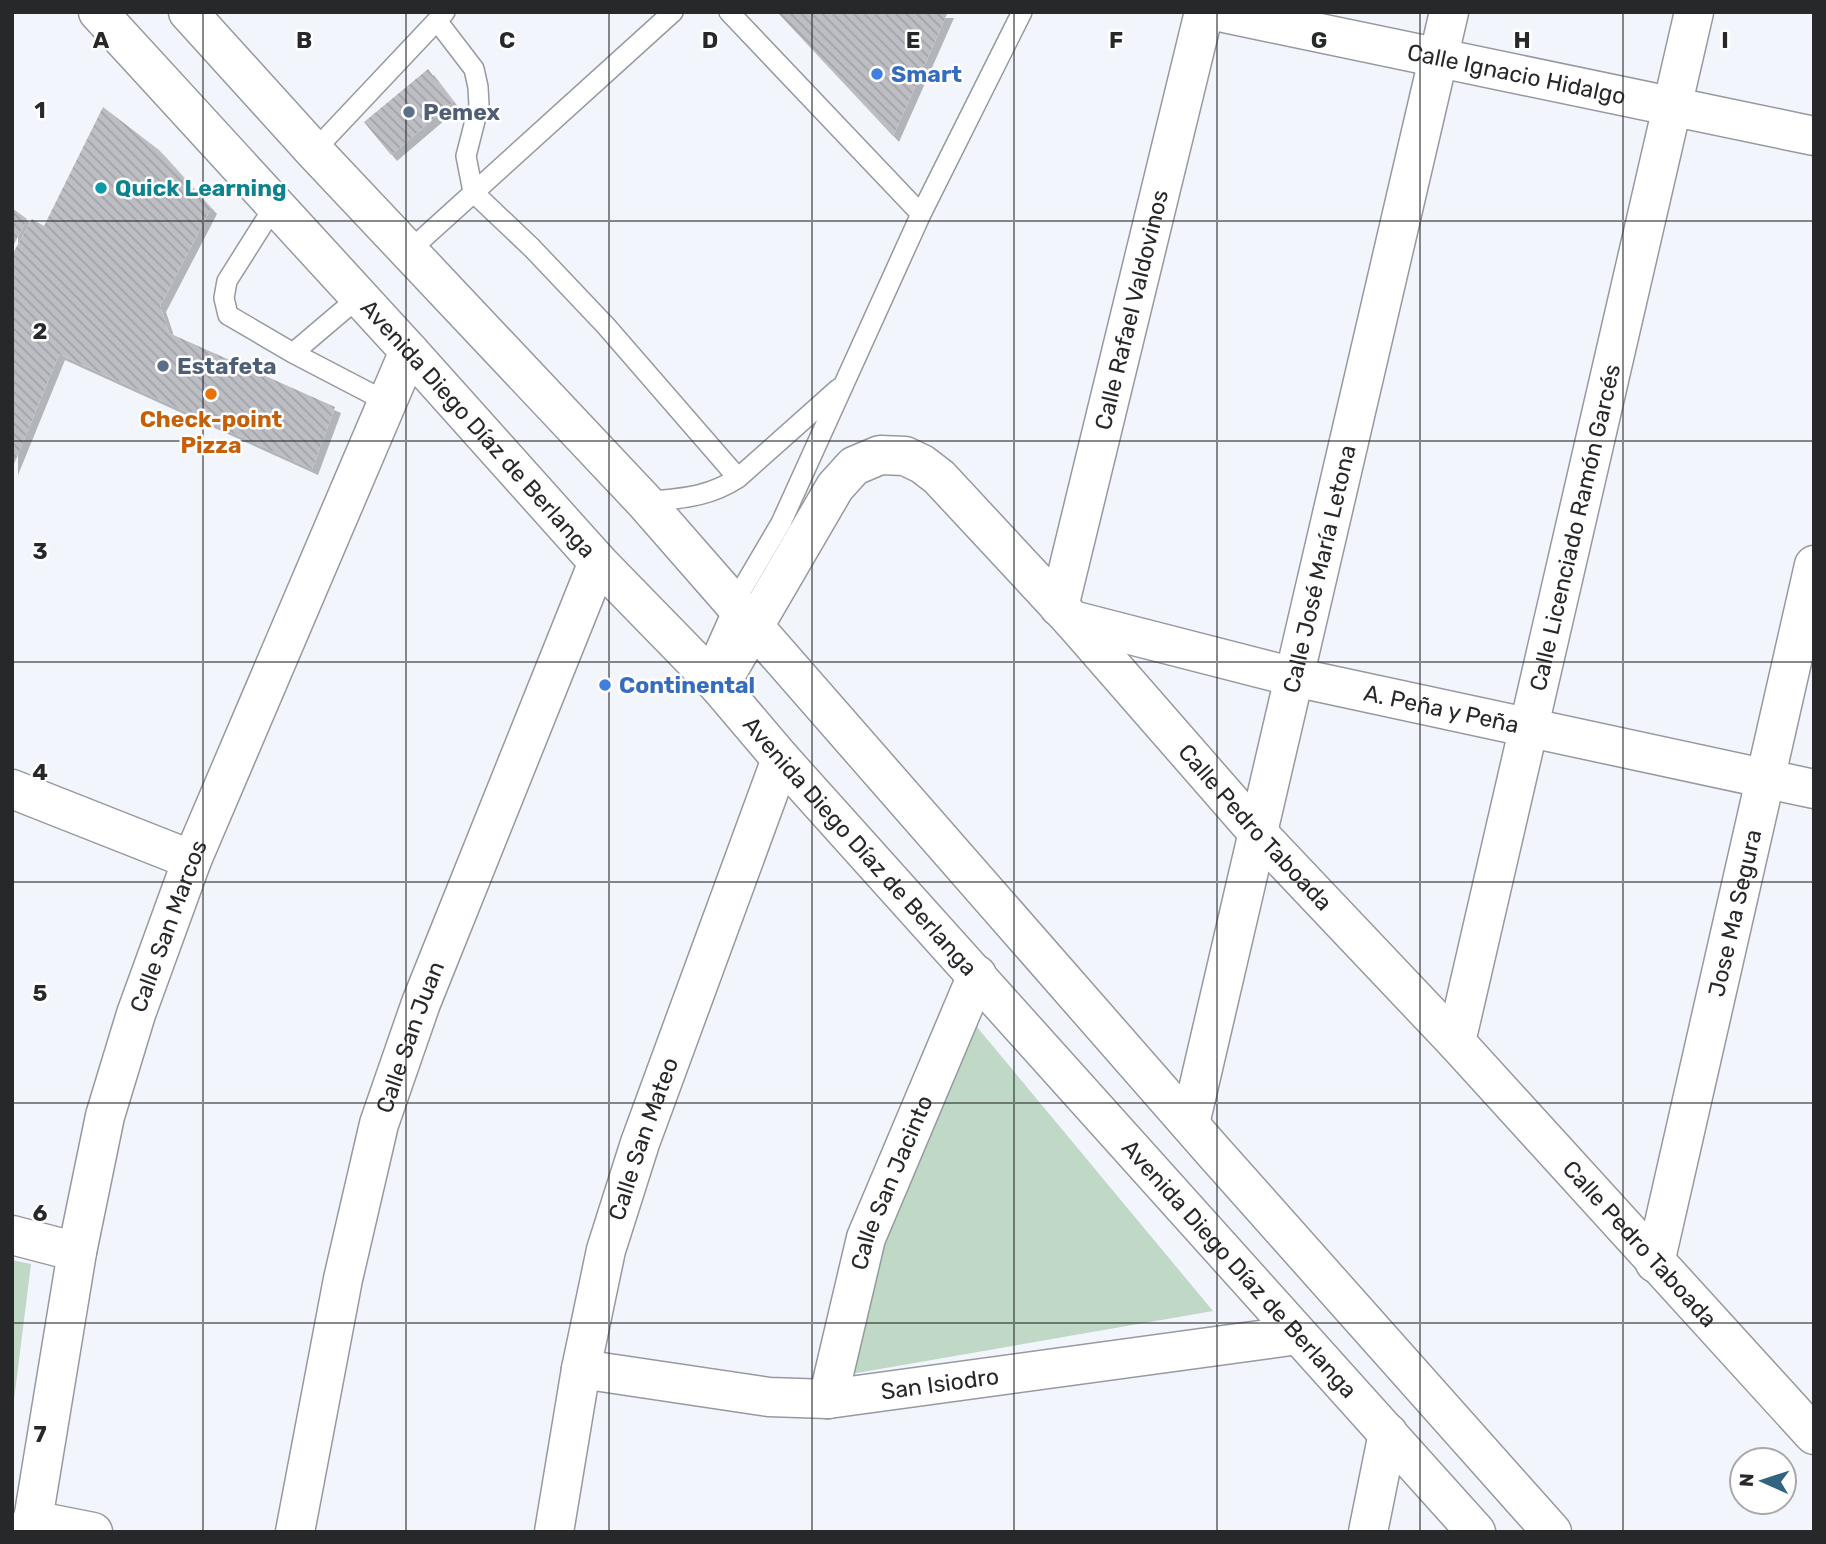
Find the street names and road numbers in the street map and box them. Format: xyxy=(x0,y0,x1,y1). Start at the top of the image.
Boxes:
street label: Calle Ignacio Hidalgo xyxy=(1404,38,1628,112)
street label: Calle Rafael Valdovinos xyxy=(1089,187,1174,433)
street label: Avenida Diego Díaz de Berlanga xyxy=(355,294,601,564)
street label: Calle Licenciado Ramón Garcés xyxy=(1524,361,1626,694)
street label: Calle José María Letona xyxy=(1277,442,1362,696)
street label: A. Peña y Peña xyxy=(1361,678,1522,739)
street label: Avenida Diego Díaz de Berlanga xyxy=(737,711,983,981)
street label: Calle Pedro Taboada xyxy=(1172,738,1338,916)
street label: Jose Ma Segura xyxy=(1702,827,1767,999)
street label: Calle San Marcos xyxy=(124,835,213,1016)
street label: Calle San Juan xyxy=(370,957,450,1117)
street label: Calle San Mateo xyxy=(602,1054,684,1224)
street label: Calle San Jacinto xyxy=(845,1091,939,1273)
street label: Avenida Diego Díaz de Berlanga xyxy=(1116,1134,1363,1404)
street label: Calle Pedro Taboada xyxy=(1557,1155,1723,1333)
street label: San Isiodro xyxy=(879,1362,1001,1406)

